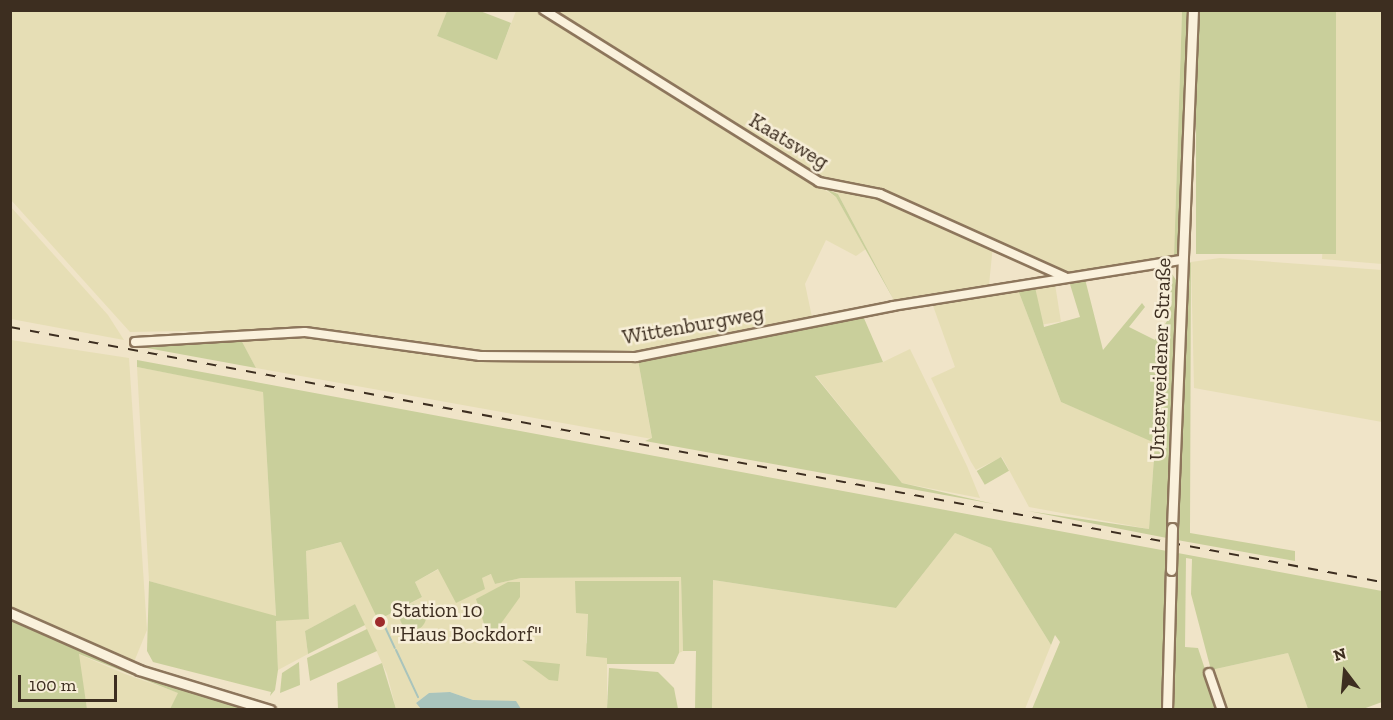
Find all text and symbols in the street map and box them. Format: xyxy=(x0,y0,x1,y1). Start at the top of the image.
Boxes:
street label: Kaatsweg xyxy=(745,108,833,174)
street label: Unterweidener Straße xyxy=(1144,257,1176,461)
street label: Wittenburgweg xyxy=(620,300,766,350)
place label: Station 10 "Haus Bockdorf" xyxy=(392,597,542,647)
marker: Station 10 "Haus Bockdorf" xyxy=(373,615,387,629)
north arrow xyxy=(1315,642,1375,702)
text: N xyxy=(1331,643,1348,665)
scale bar xyxy=(21,663,120,701)
text: 100 m xyxy=(29,674,76,696)

